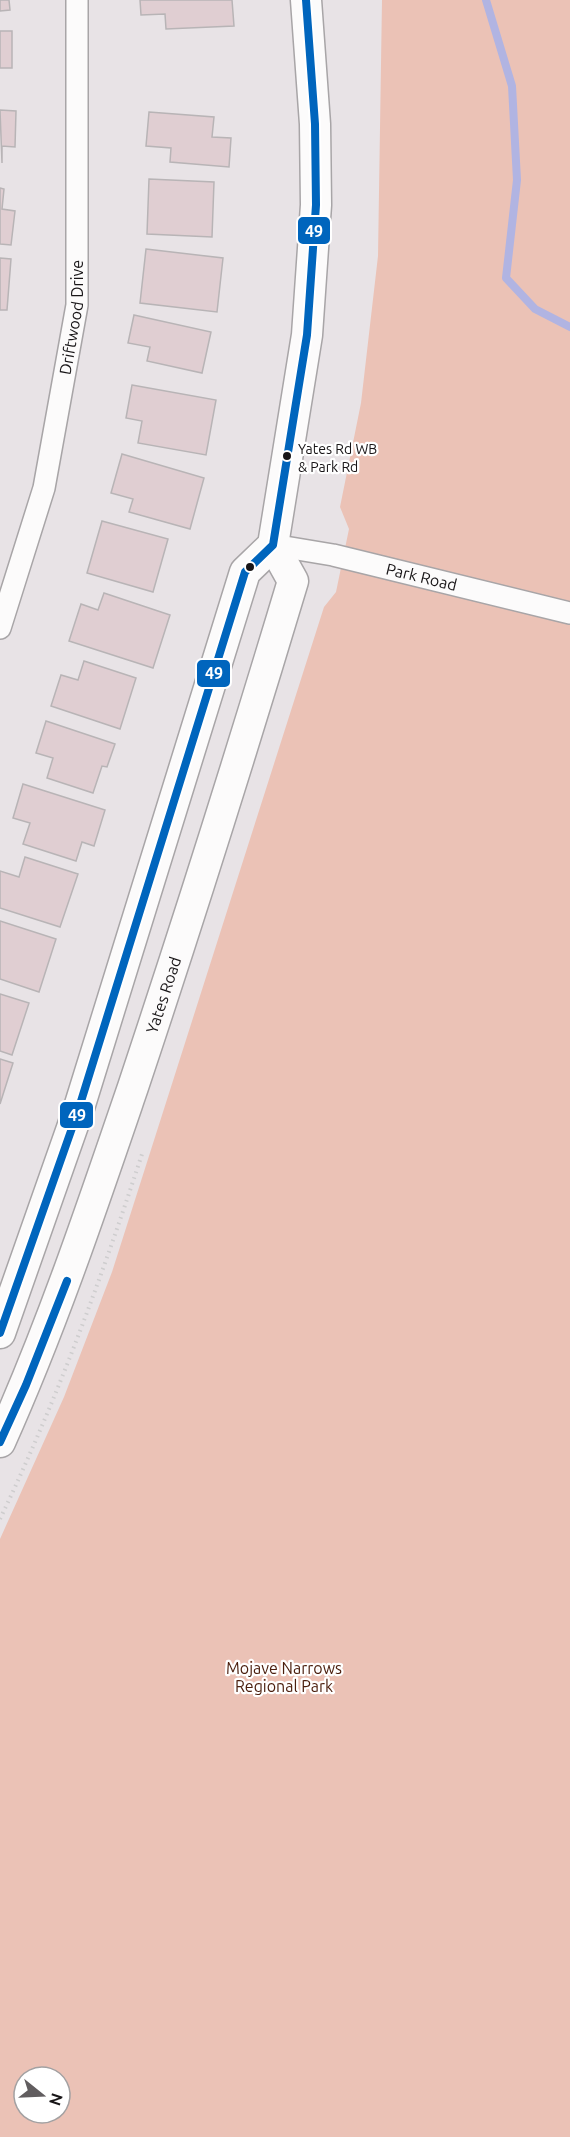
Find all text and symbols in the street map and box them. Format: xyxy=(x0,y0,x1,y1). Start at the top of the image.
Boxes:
line badge: 49 xyxy=(297,216,331,245)
text: 49 xyxy=(305,222,323,240)
street label: Driftwood Drive xyxy=(56,260,87,376)
place label: Yates Rd WB & Park Rd xyxy=(298,441,377,475)
marker: Yates Rd WB & Park Rd xyxy=(281,450,293,462)
street label: Park Road xyxy=(384,559,459,594)
unlabelled marker xyxy=(244,561,256,573)
line badge: 49 xyxy=(196,659,231,688)
text: 49 xyxy=(205,664,223,682)
street label: Yates Road xyxy=(142,954,184,1036)
line badge: 49 xyxy=(59,1101,94,1129)
text: 49 xyxy=(68,1106,86,1124)
park label: Mojave Narrows Regional Park xyxy=(226,1659,342,1695)
north arrow xyxy=(12,2065,72,2125)
text: N xyxy=(46,2091,67,2108)

